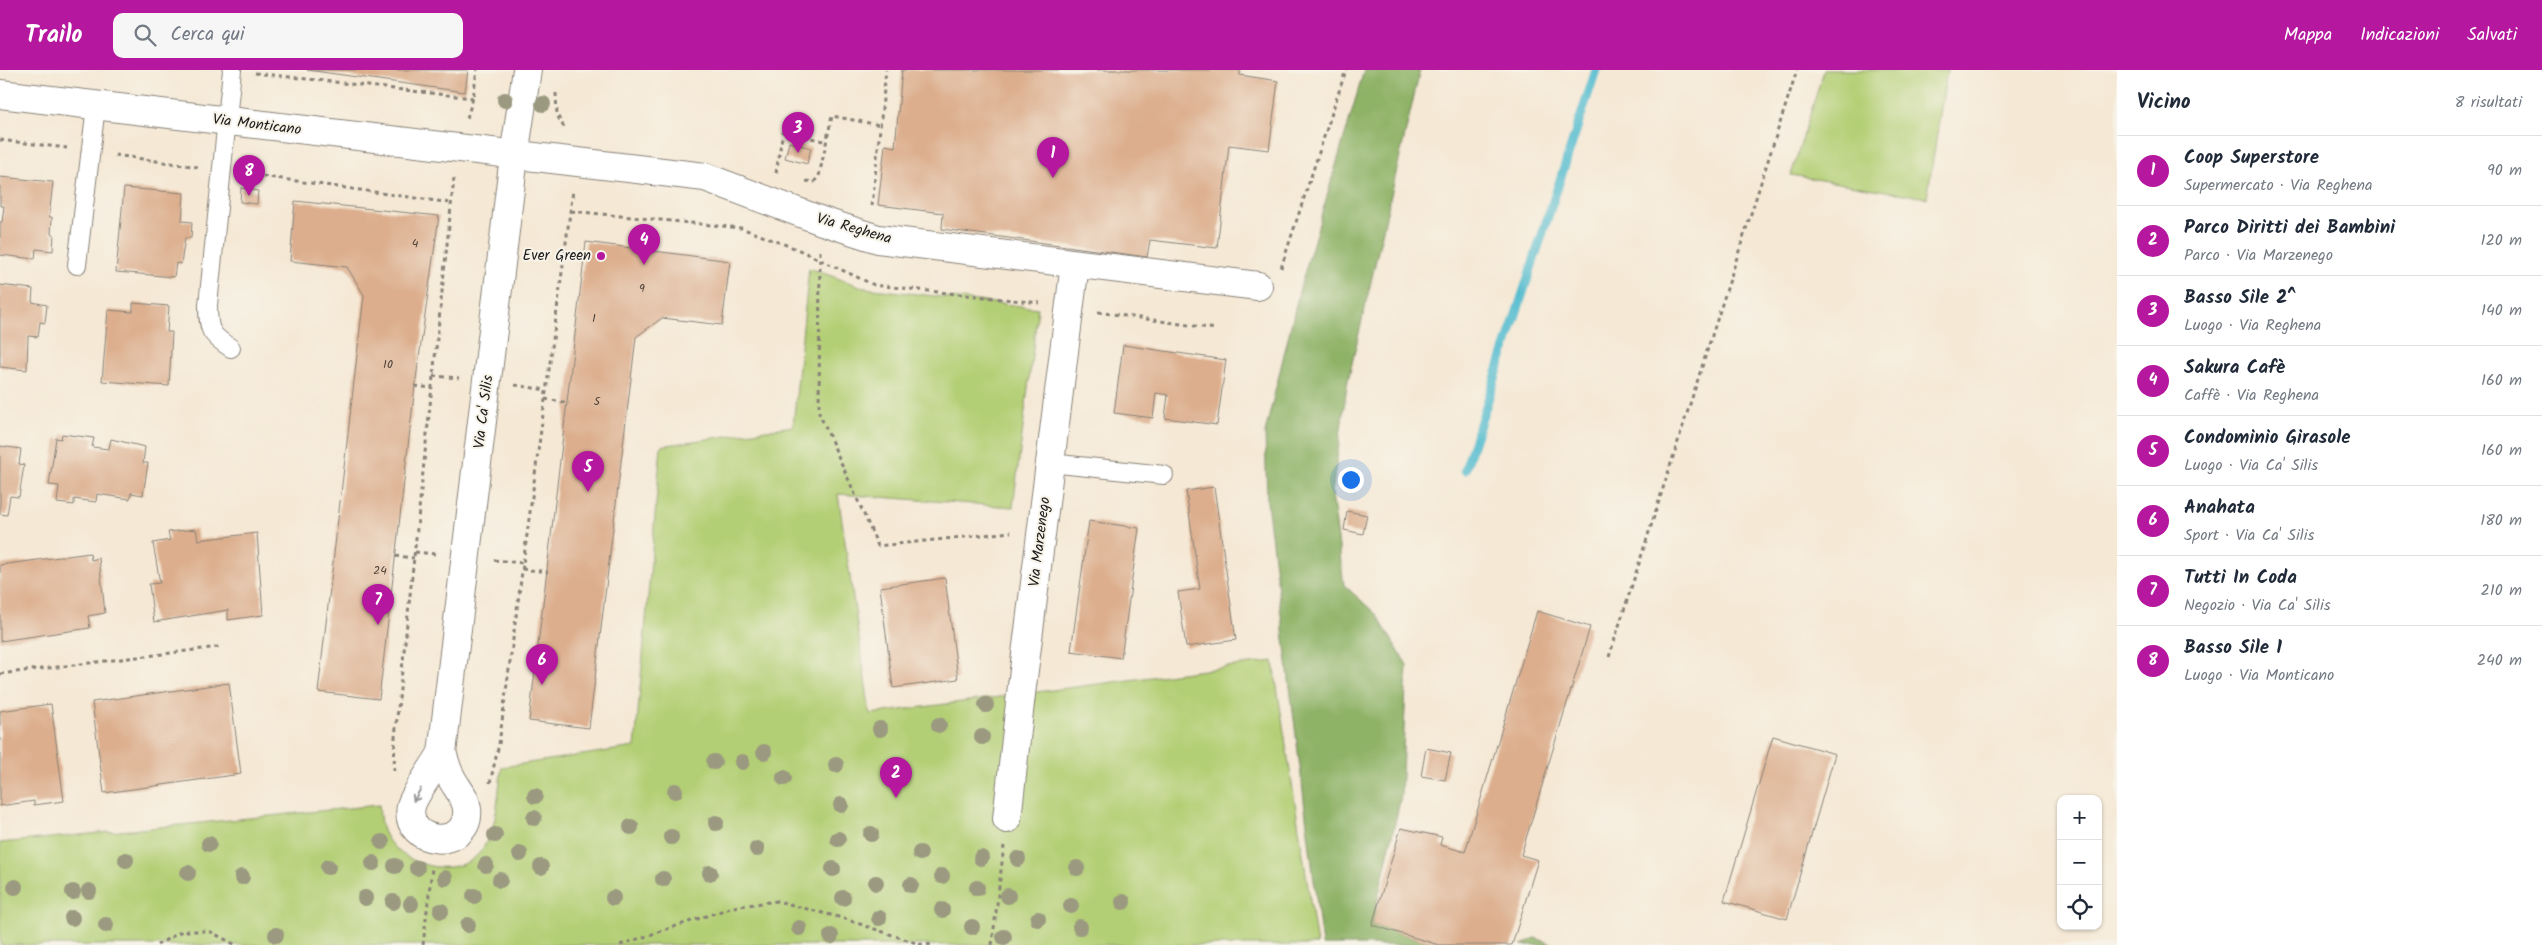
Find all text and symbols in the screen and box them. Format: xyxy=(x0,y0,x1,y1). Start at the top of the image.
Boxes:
search box xyxy=(113,13,463,58)
text: Trailo xyxy=(25,16,83,55)
text: Cerca qui xyxy=(171,20,244,50)
icon: search xyxy=(131,21,159,49)
text: Mappa xyxy=(2284,21,2332,50)
text: Indicazioni xyxy=(2360,21,2439,50)
text: Salvati xyxy=(2467,21,2517,50)
text: Vicino xyxy=(2137,86,2191,119)
text: 8 risultati xyxy=(2455,90,2522,115)
street label: Via Monticano xyxy=(211,108,303,142)
pin: 3 xyxy=(782,112,814,153)
pin: 1 xyxy=(1037,137,1069,178)
text: Coop Superstore xyxy=(2184,143,2319,173)
pin: 8 xyxy=(233,155,265,196)
text: 1 xyxy=(2151,158,2155,183)
text: 90 m xyxy=(2487,158,2522,183)
text: Supermercato · Via Reghena xyxy=(2184,173,2372,198)
street label: Via Reghena xyxy=(814,207,894,251)
text: Parco Diritti dei Bambini xyxy=(2184,213,2395,243)
pin: 4 xyxy=(628,224,660,265)
text: 2 xyxy=(2148,228,2158,253)
text: 120 m xyxy=(2481,228,2522,253)
house number: 4 xyxy=(412,234,419,253)
text: Parco · Via Marzenego xyxy=(2184,243,2333,268)
place label: Ever Green xyxy=(523,244,591,268)
marker: Ever Green xyxy=(595,250,607,262)
house number: 9 xyxy=(639,279,645,298)
text: Basso Sile 2^ xyxy=(2184,283,2295,313)
text: 3 xyxy=(2149,298,2157,323)
text: 140 m xyxy=(2481,298,2522,323)
house number: 1 xyxy=(592,309,596,328)
text: Luogo · Via Reghena xyxy=(2184,313,2321,338)
text: Sakura Cafè xyxy=(2184,353,2285,383)
house number: 10 xyxy=(383,355,393,374)
text: 4 xyxy=(2149,368,2157,393)
text: 160 m xyxy=(2481,368,2522,393)
street label: Via Ca' Silis xyxy=(468,373,500,450)
text: Caffè · Via Reghena xyxy=(2184,383,2319,408)
house number: 5 xyxy=(594,392,602,411)
text: Condominio Girasole xyxy=(2184,423,2350,453)
text: 5 xyxy=(2149,438,2157,463)
text: 160 m xyxy=(2481,438,2522,463)
pin: 5 xyxy=(572,451,604,492)
text: Luogo · Via Ca' Silis xyxy=(2184,453,2318,478)
your location xyxy=(1338,467,1364,493)
text: Anahata xyxy=(2184,493,2255,523)
street label: Via Marzenego xyxy=(1023,495,1057,588)
text: 6 xyxy=(2149,508,2157,533)
text: 180 m xyxy=(2480,508,2522,533)
text: Sport · Via Ca' Silis xyxy=(2184,523,2314,548)
house number: 24 xyxy=(373,561,387,580)
text: Tutti In Coda xyxy=(2184,563,2297,593)
text: 7 xyxy=(2149,578,2157,603)
text: 210 m xyxy=(2481,578,2522,603)
pin: 7 xyxy=(362,584,394,625)
text: Negozio · Via Ca' Silis xyxy=(2184,593,2331,618)
text: Basso Sile 1 xyxy=(2184,633,2282,663)
pin: 6 xyxy=(526,644,558,685)
text: 8 xyxy=(2148,648,2158,673)
text: 240 m xyxy=(2477,648,2522,673)
text: Luogo · Via Monticano xyxy=(2184,663,2334,688)
pin: 2 xyxy=(880,757,912,798)
one-way arrow xyxy=(411,787,421,801)
map controls xyxy=(2057,795,2102,930)
button: + xyxy=(2057,795,2102,840)
button: − xyxy=(2057,840,2102,885)
button: locate xyxy=(2057,885,2102,930)

